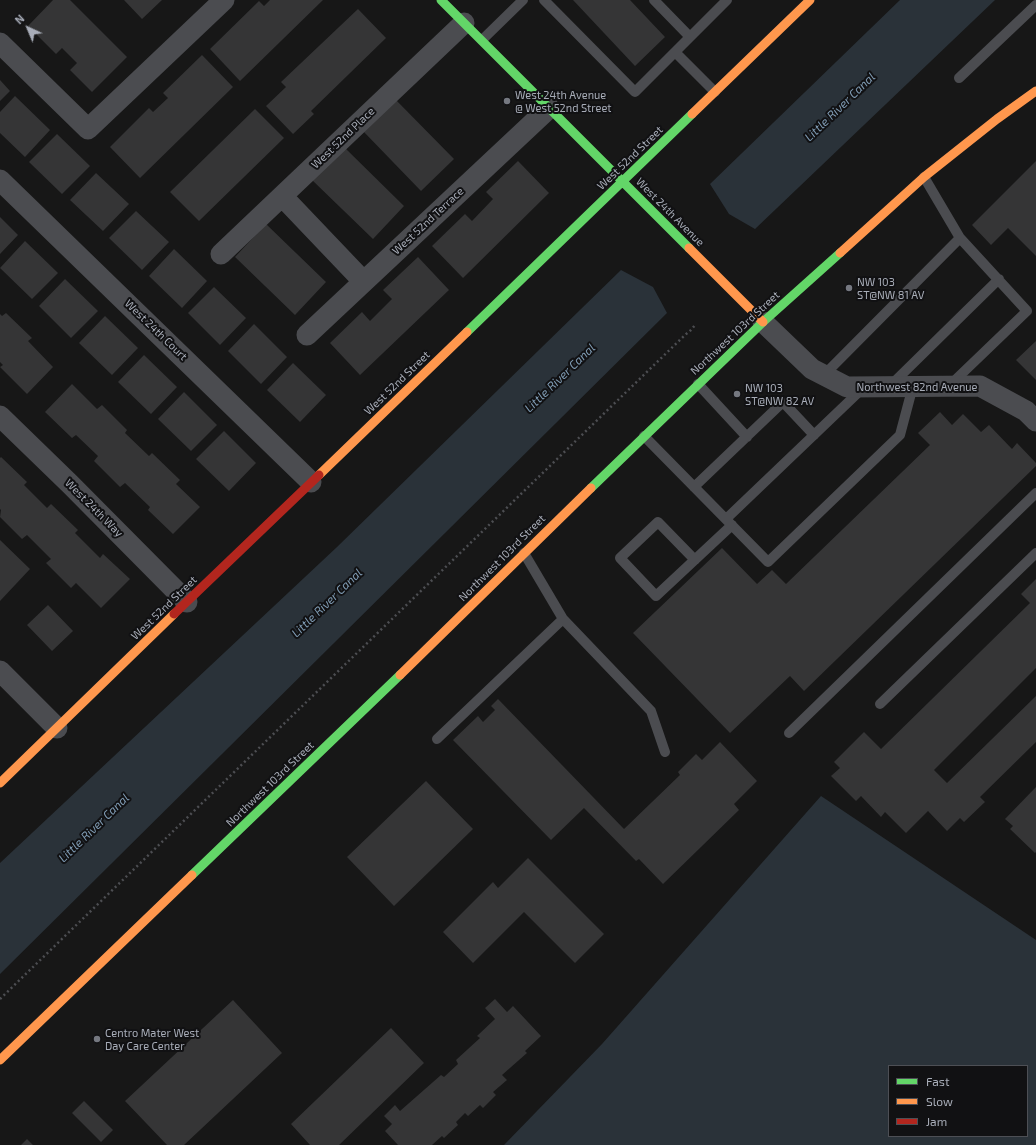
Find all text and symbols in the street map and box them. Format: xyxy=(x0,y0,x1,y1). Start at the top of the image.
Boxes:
north arrow xyxy=(8,8,48,48)
text: N xyxy=(12,12,27,26)
water label: Little River Canal xyxy=(802,70,878,144)
place label: West 24th Avenue @ West 52nd Street xyxy=(515,88,612,114)
marker: West 24th Avenue @ West 52nd Street xyxy=(502,96,512,106)
street label: West 52nd Place xyxy=(309,105,377,171)
street label: West 52nd Street xyxy=(594,123,666,193)
street label: West 24th Avenue xyxy=(633,175,707,249)
street label: West 52nd Terrace xyxy=(390,185,466,257)
place label: NW 103 ST@NW 81 AV xyxy=(857,275,924,301)
marker: NW 103 ST@NW 81 AV xyxy=(844,283,854,293)
street label: Northwest 103rd Street xyxy=(688,288,782,378)
street label: West 24th Court xyxy=(122,297,190,363)
water label: Little River Canal xyxy=(522,341,598,415)
street label: West 52nd Street xyxy=(361,348,433,418)
street label: Northwest 82nd Avenue xyxy=(856,380,978,394)
place label: NW 103 ST@NW 82 AV xyxy=(745,381,814,407)
marker: NW 103 ST@NW 82 AV xyxy=(732,389,742,399)
street label: West 24th Way xyxy=(62,476,126,540)
street label: Northwest 103rd Street xyxy=(456,512,548,604)
water label: Little River Canal xyxy=(289,566,365,640)
street label: West 52nd Street xyxy=(128,573,200,643)
street label: Northwest 103rd Street xyxy=(223,739,317,829)
water label: Little River Canal xyxy=(56,791,132,865)
place label: Centro Mater West Day Care Center xyxy=(105,1026,199,1052)
marker: Centro Mater West Day Care Center xyxy=(92,1034,102,1044)
legend xyxy=(888,1065,1028,1137)
text: Fast xyxy=(926,1074,949,1088)
text: Slow xyxy=(926,1094,953,1108)
text: Jam xyxy=(926,1114,947,1128)

